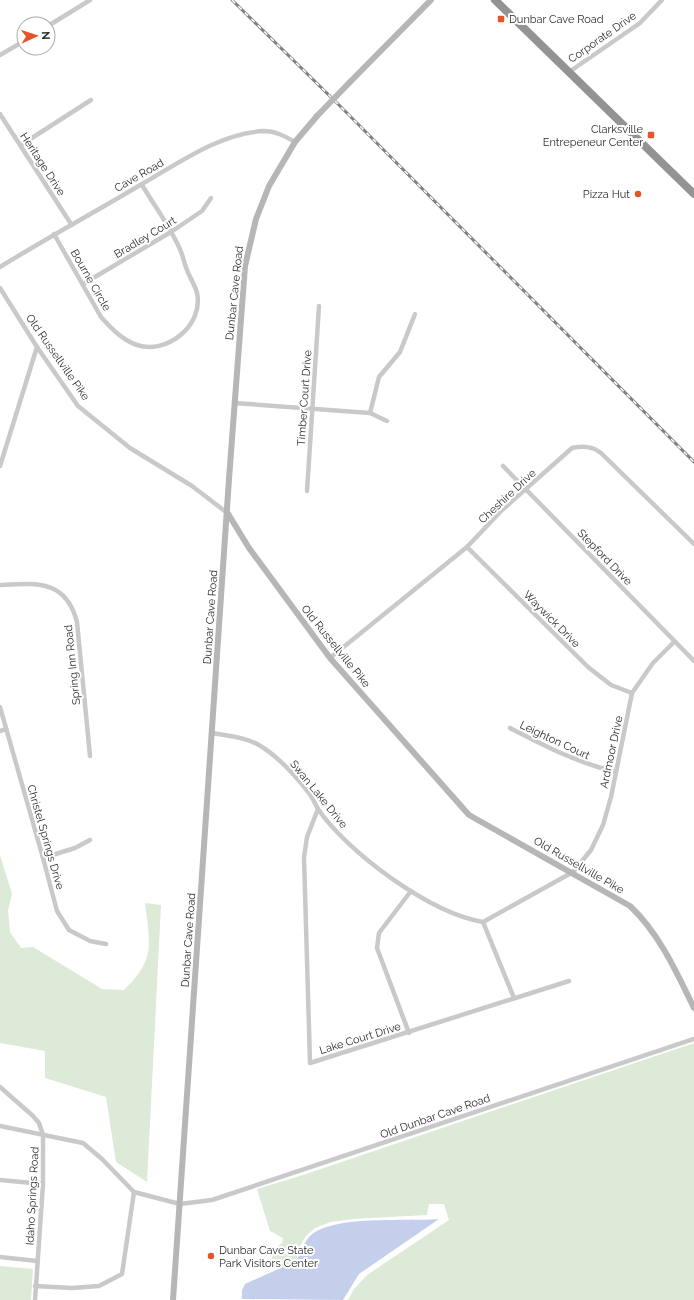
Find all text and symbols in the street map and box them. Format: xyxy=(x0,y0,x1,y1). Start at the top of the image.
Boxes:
street label: Corporate Drive xyxy=(566,9,639,66)
place label: Dunbar Cave Road xyxy=(509,13,604,26)
marker: Dunbar Cave Road xyxy=(496,14,506,24)
north arrow xyxy=(16,16,56,56)
text: N xyxy=(39,31,52,40)
place label: Clarksville Entrepeneur Center xyxy=(543,123,644,149)
street label: Heritage Drive xyxy=(17,130,68,199)
marker: Clarksville Entrepeneur Center xyxy=(646,130,656,140)
street label: Cave Road xyxy=(112,156,166,195)
place label: Pizza Hut xyxy=(583,188,630,201)
marker: Pizza Hut xyxy=(633,189,643,199)
street label: Bradley Court xyxy=(112,214,179,261)
street label: Dunbar Cave Road xyxy=(223,245,246,341)
street label: Bourne Circle xyxy=(68,247,114,314)
street label: Old Russellville Pike xyxy=(23,312,93,403)
street label: Timber Court Drive xyxy=(295,349,314,446)
street label: Cheshire Drive xyxy=(476,466,539,526)
street label: Stepford Drive xyxy=(575,527,635,588)
street label: Dunbar Cave Road xyxy=(201,569,220,665)
street label: Waywick Drive xyxy=(521,588,583,651)
street label: Old Russellville Pike xyxy=(298,603,373,691)
street label: Spring Inn Road xyxy=(62,624,83,706)
street label: Ardmoor Drive xyxy=(597,714,626,790)
street label: Leighton Court xyxy=(518,719,592,762)
street label: Swan Lake Drive xyxy=(287,758,350,831)
street label: Christel Springs Drive xyxy=(24,783,67,892)
street label: Old Russellville Pike xyxy=(531,834,627,897)
street label: Dunbar Cave Road xyxy=(179,892,198,988)
street label: Lake Court Drive xyxy=(318,1020,403,1057)
street label: Old Dunbar Cave Road xyxy=(378,1091,492,1141)
street label: Idaho Springs Road xyxy=(23,1146,42,1246)
place label: Dunbar Cave State Park Visitors Center xyxy=(219,1244,318,1270)
marker: Dunbar Cave State Park Visitors Center xyxy=(206,1251,216,1261)

